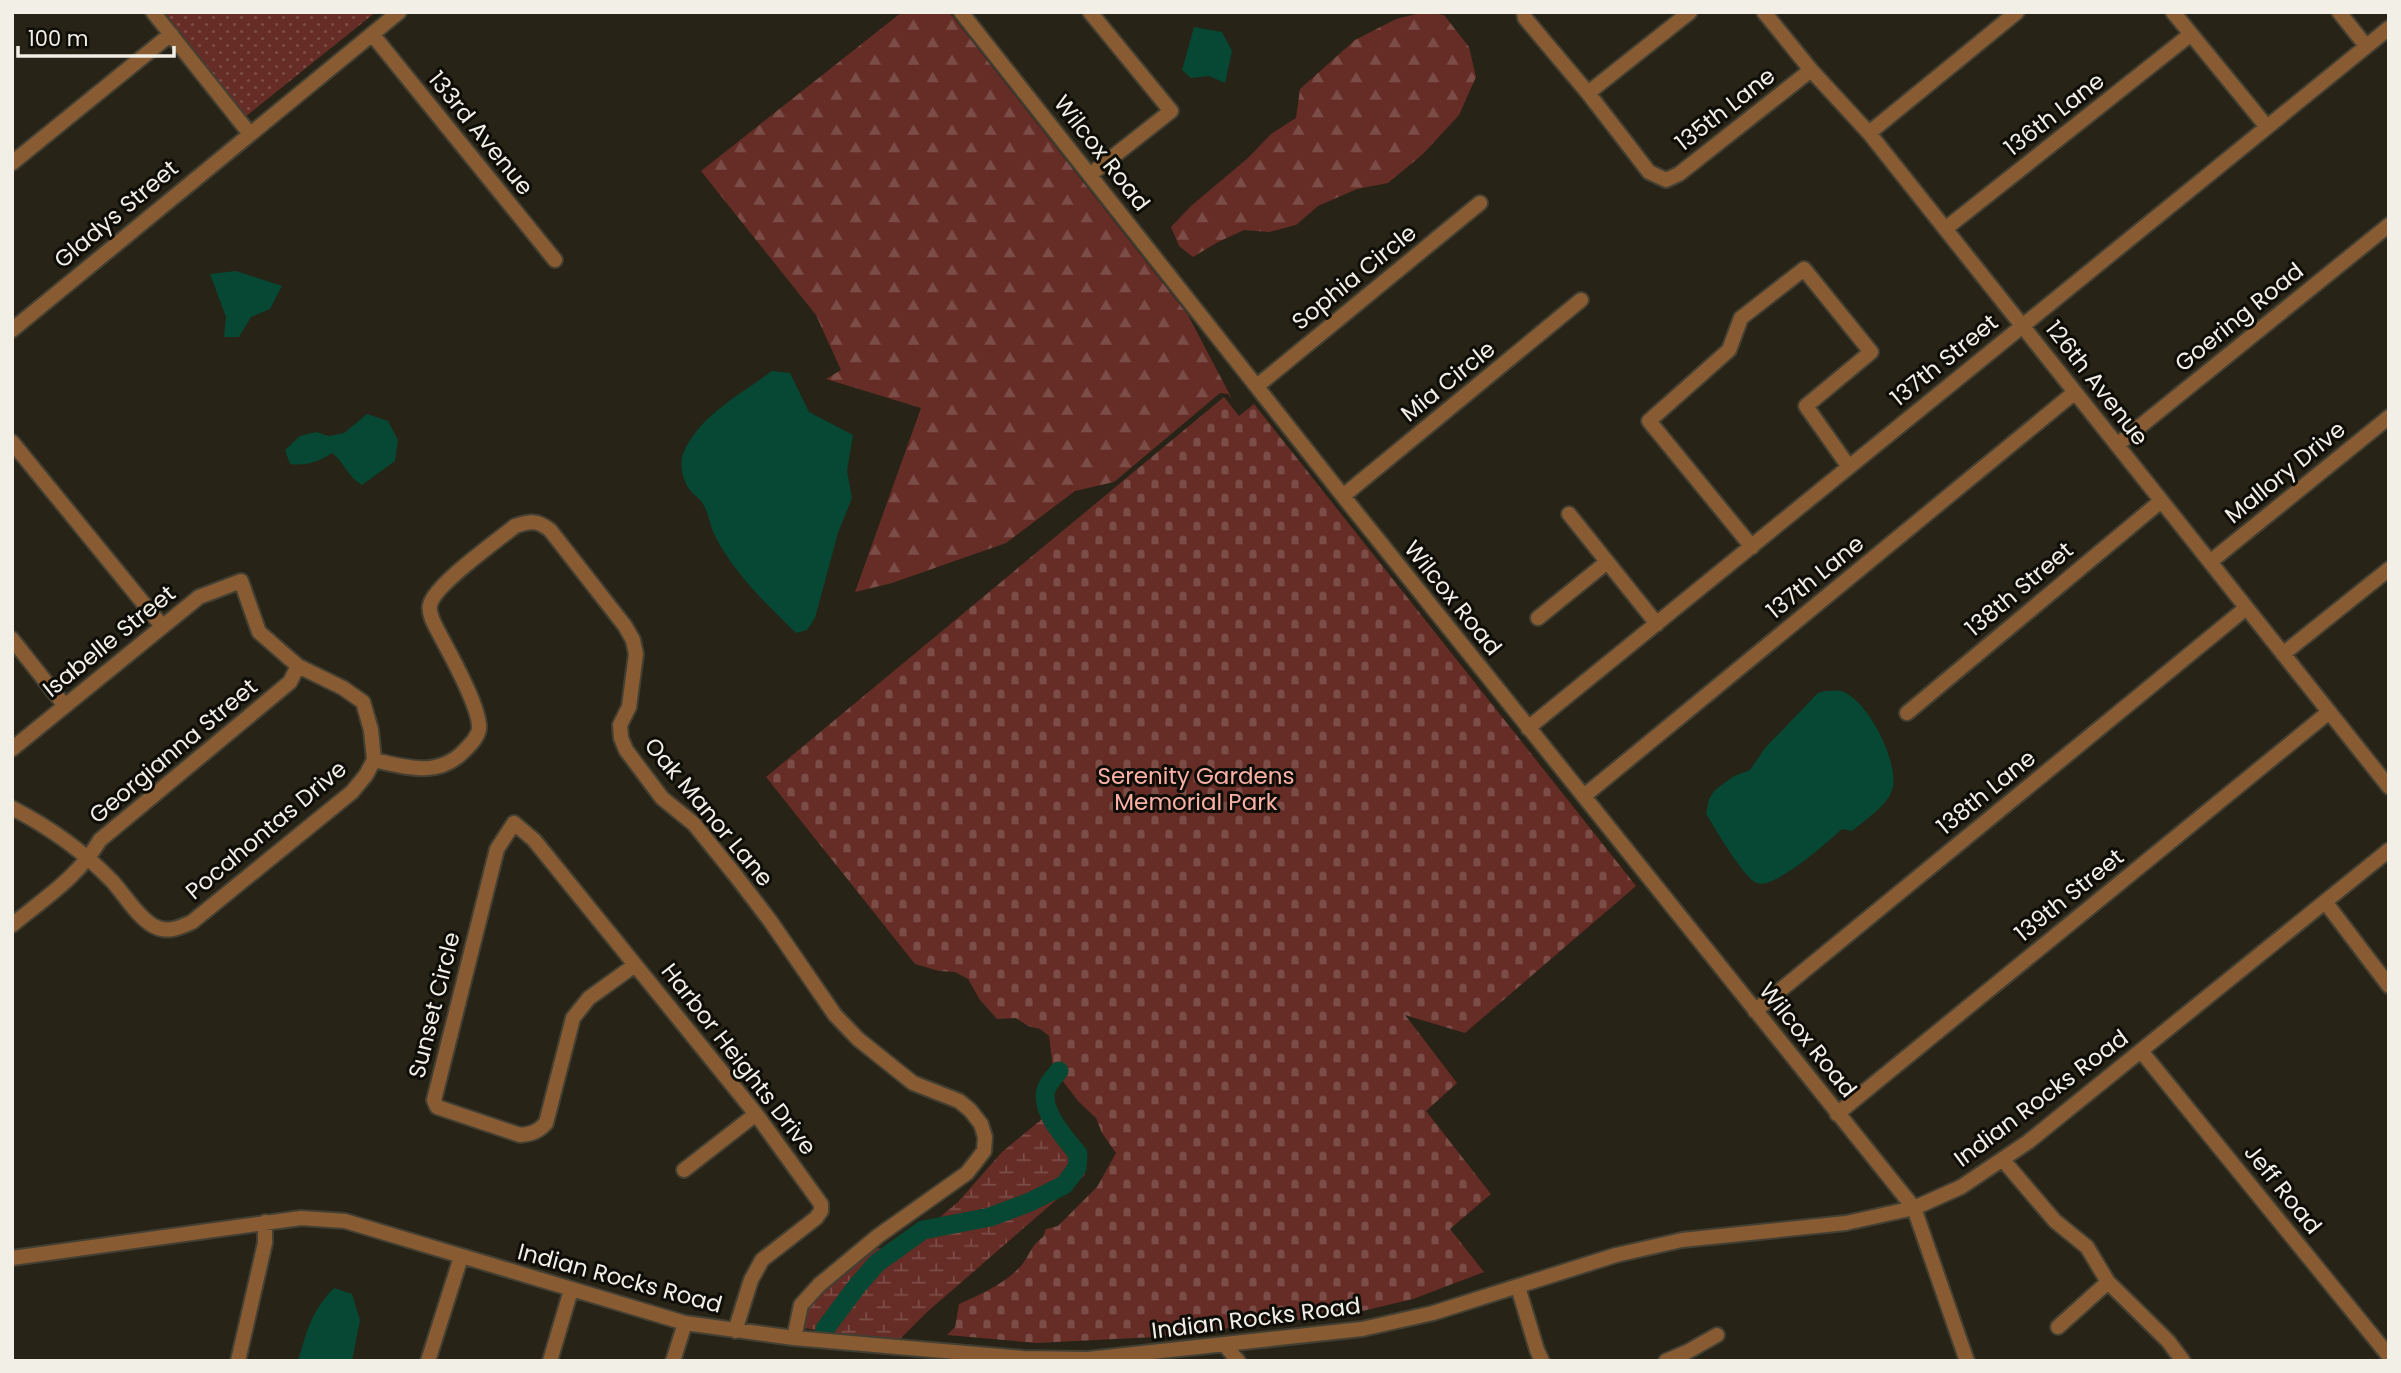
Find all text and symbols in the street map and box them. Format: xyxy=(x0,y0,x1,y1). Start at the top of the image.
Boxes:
scale bar xyxy=(18,14,173,58)
text: 100 m xyxy=(28,24,88,53)
street label: 135th Lane xyxy=(1668,60,1782,158)
street label: 133rd Avenue xyxy=(421,64,541,202)
street label: 136th Lane xyxy=(1997,65,2111,163)
street label: Wilcox Road xyxy=(1046,88,1158,218)
street label: Gladys Street xyxy=(47,153,185,275)
street label: Sophia Circle xyxy=(1285,217,1423,337)
street label: Goering Road xyxy=(2168,255,2310,379)
street label: 137th Street xyxy=(1883,307,2005,413)
street label: 126th Avenue xyxy=(2038,314,2156,452)
street label: Mia Circle xyxy=(1394,333,1502,429)
street label: Mallory Drive xyxy=(2218,413,2352,531)
street label: 137th Lane xyxy=(1759,528,1871,626)
street label: Wilcox Road xyxy=(1397,534,1509,662)
street label: 138th Street xyxy=(1958,534,2080,644)
street label: Isabelle Street xyxy=(36,578,182,704)
street label: Georgianna Street xyxy=(82,671,264,831)
street label: Oak Manor Lane xyxy=(637,731,781,893)
street label: 138th Lane xyxy=(1930,742,2042,842)
street label: Pocahontas Drive xyxy=(179,753,353,907)
park label: Serenity Gardens Memorial Park xyxy=(1098,760,1295,818)
street label: 139th Street xyxy=(2008,841,2130,949)
street label: Sunset Circle xyxy=(400,929,468,1081)
street label: Harbor Heights Drive xyxy=(654,956,824,1162)
street label: Wilcox Road xyxy=(1752,976,1864,1104)
street label: Indian Rocks Road xyxy=(1947,1022,2135,1174)
street label: Jeff Road xyxy=(2237,1137,2329,1241)
street label: Indian Rocks Road xyxy=(514,1235,726,1321)
street label: Indian Rocks Road xyxy=(1150,1289,1362,1347)

